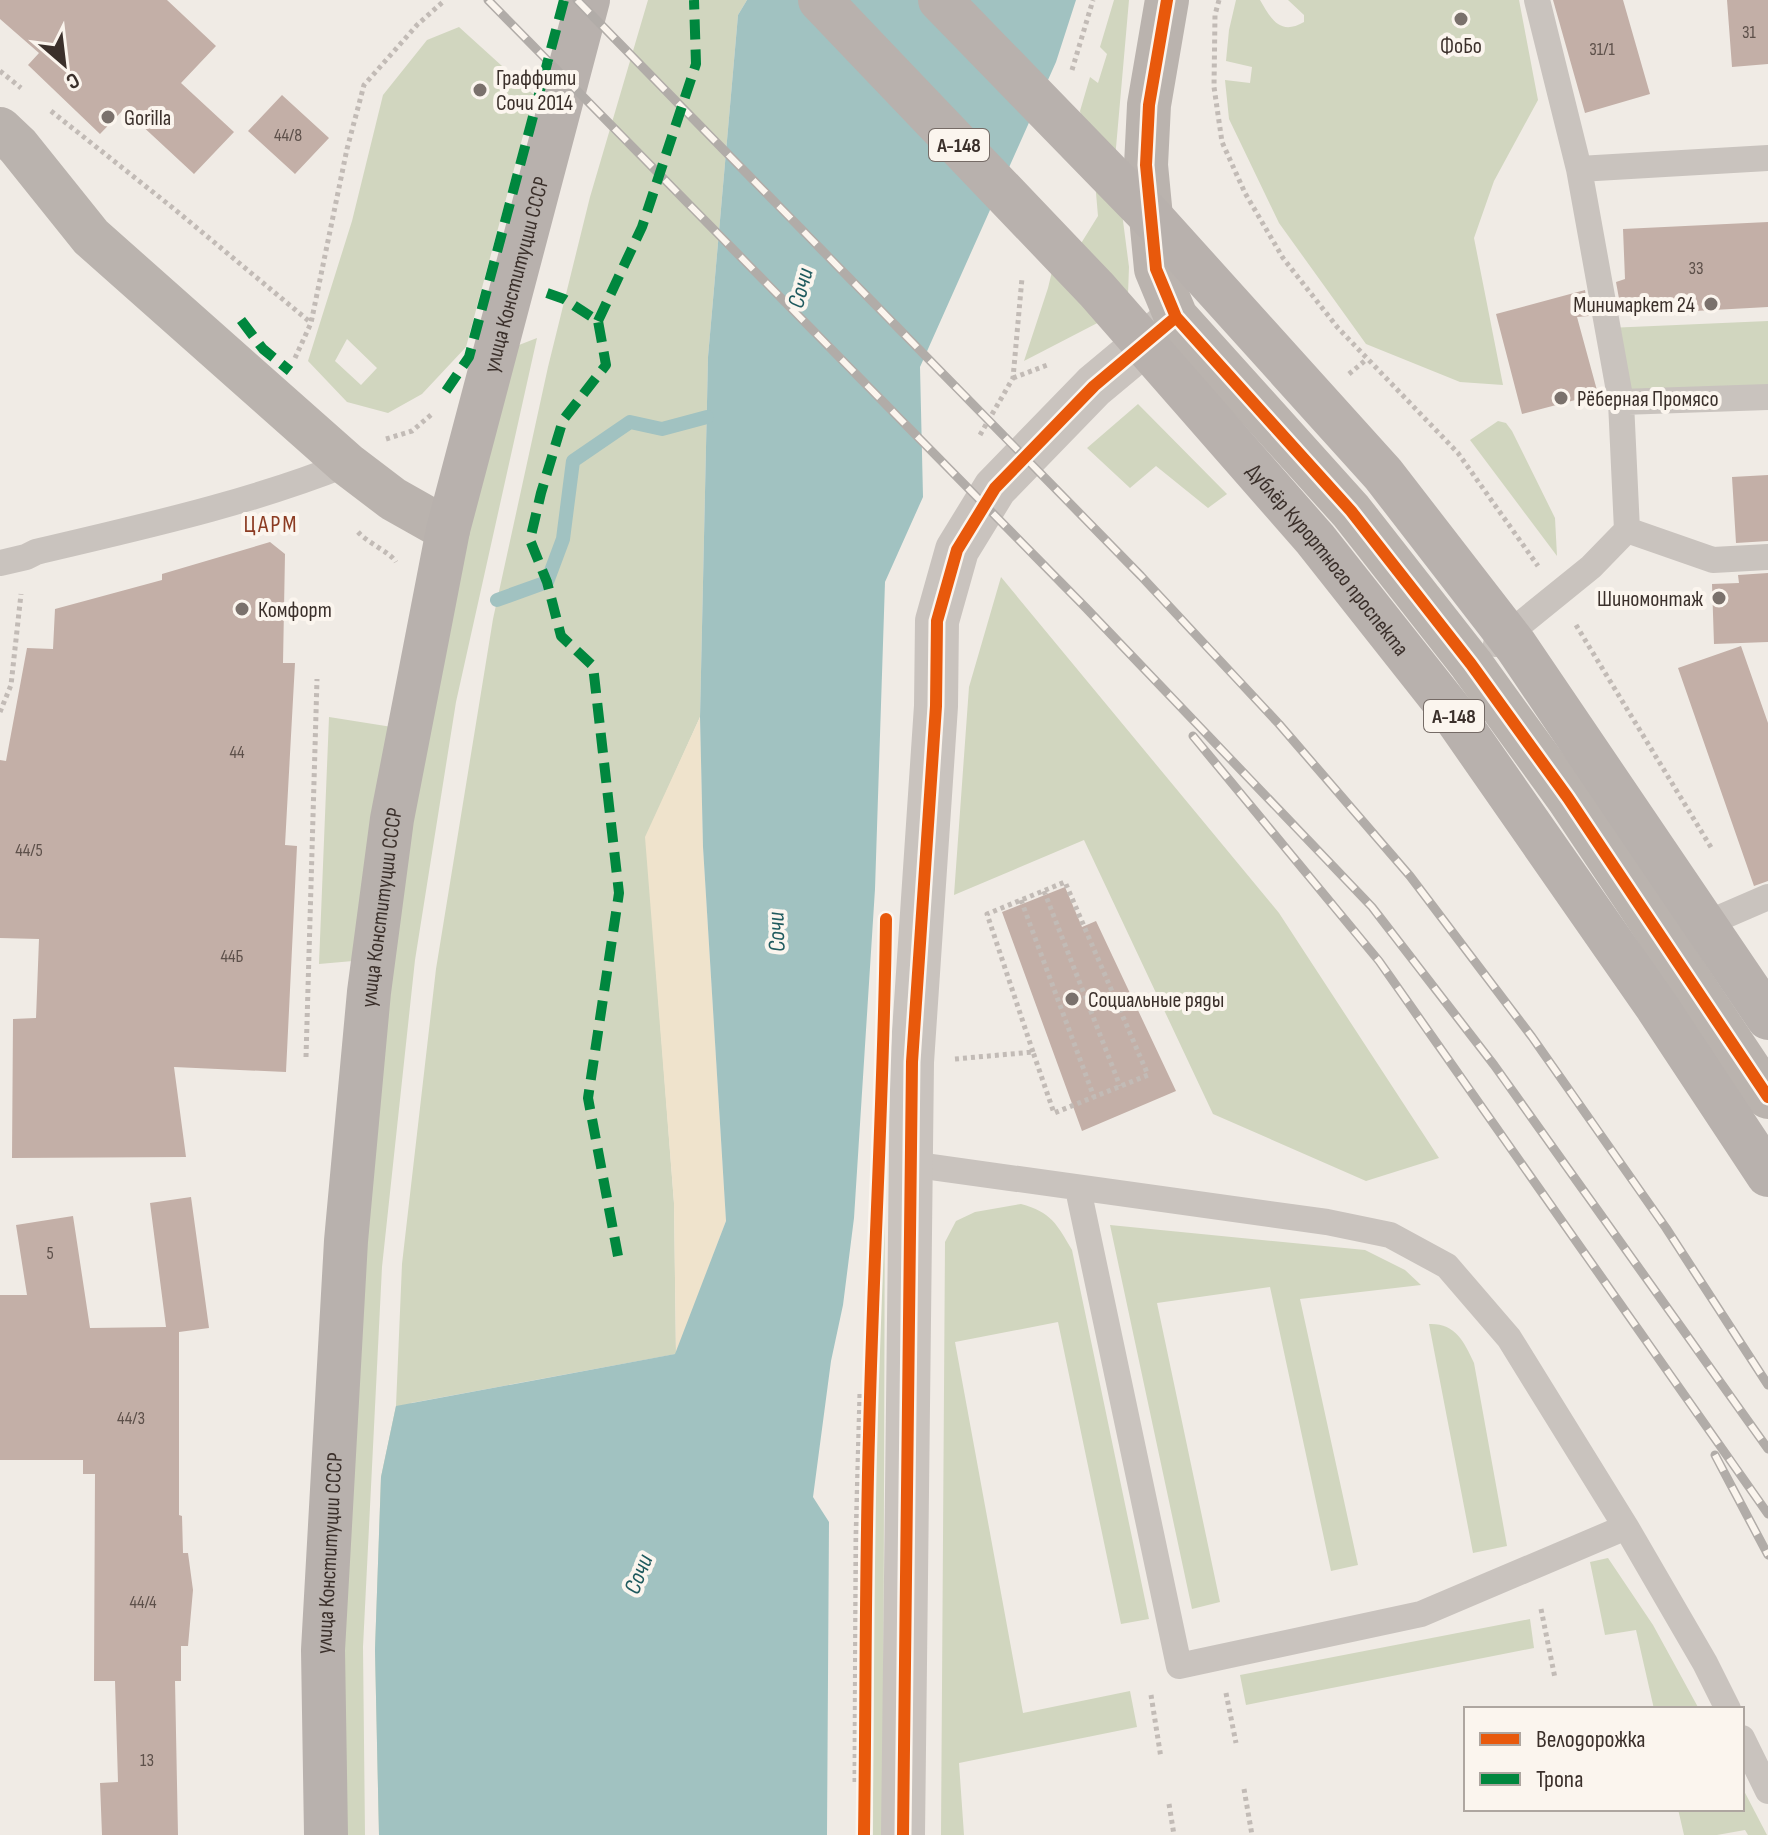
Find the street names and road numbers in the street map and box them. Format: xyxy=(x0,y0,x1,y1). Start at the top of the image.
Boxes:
road number: А-148 xyxy=(929,129,989,161)
street label: улица Конституции СССР xyxy=(478,174,556,376)
street label: Дублёр Курортного проспекта xyxy=(1240,458,1414,662)
road number: А-148 xyxy=(1424,700,1484,732)
street label: улица Конституции СССР xyxy=(356,805,409,1009)
street label: улица Конституции СССР xyxy=(311,1452,349,1655)

